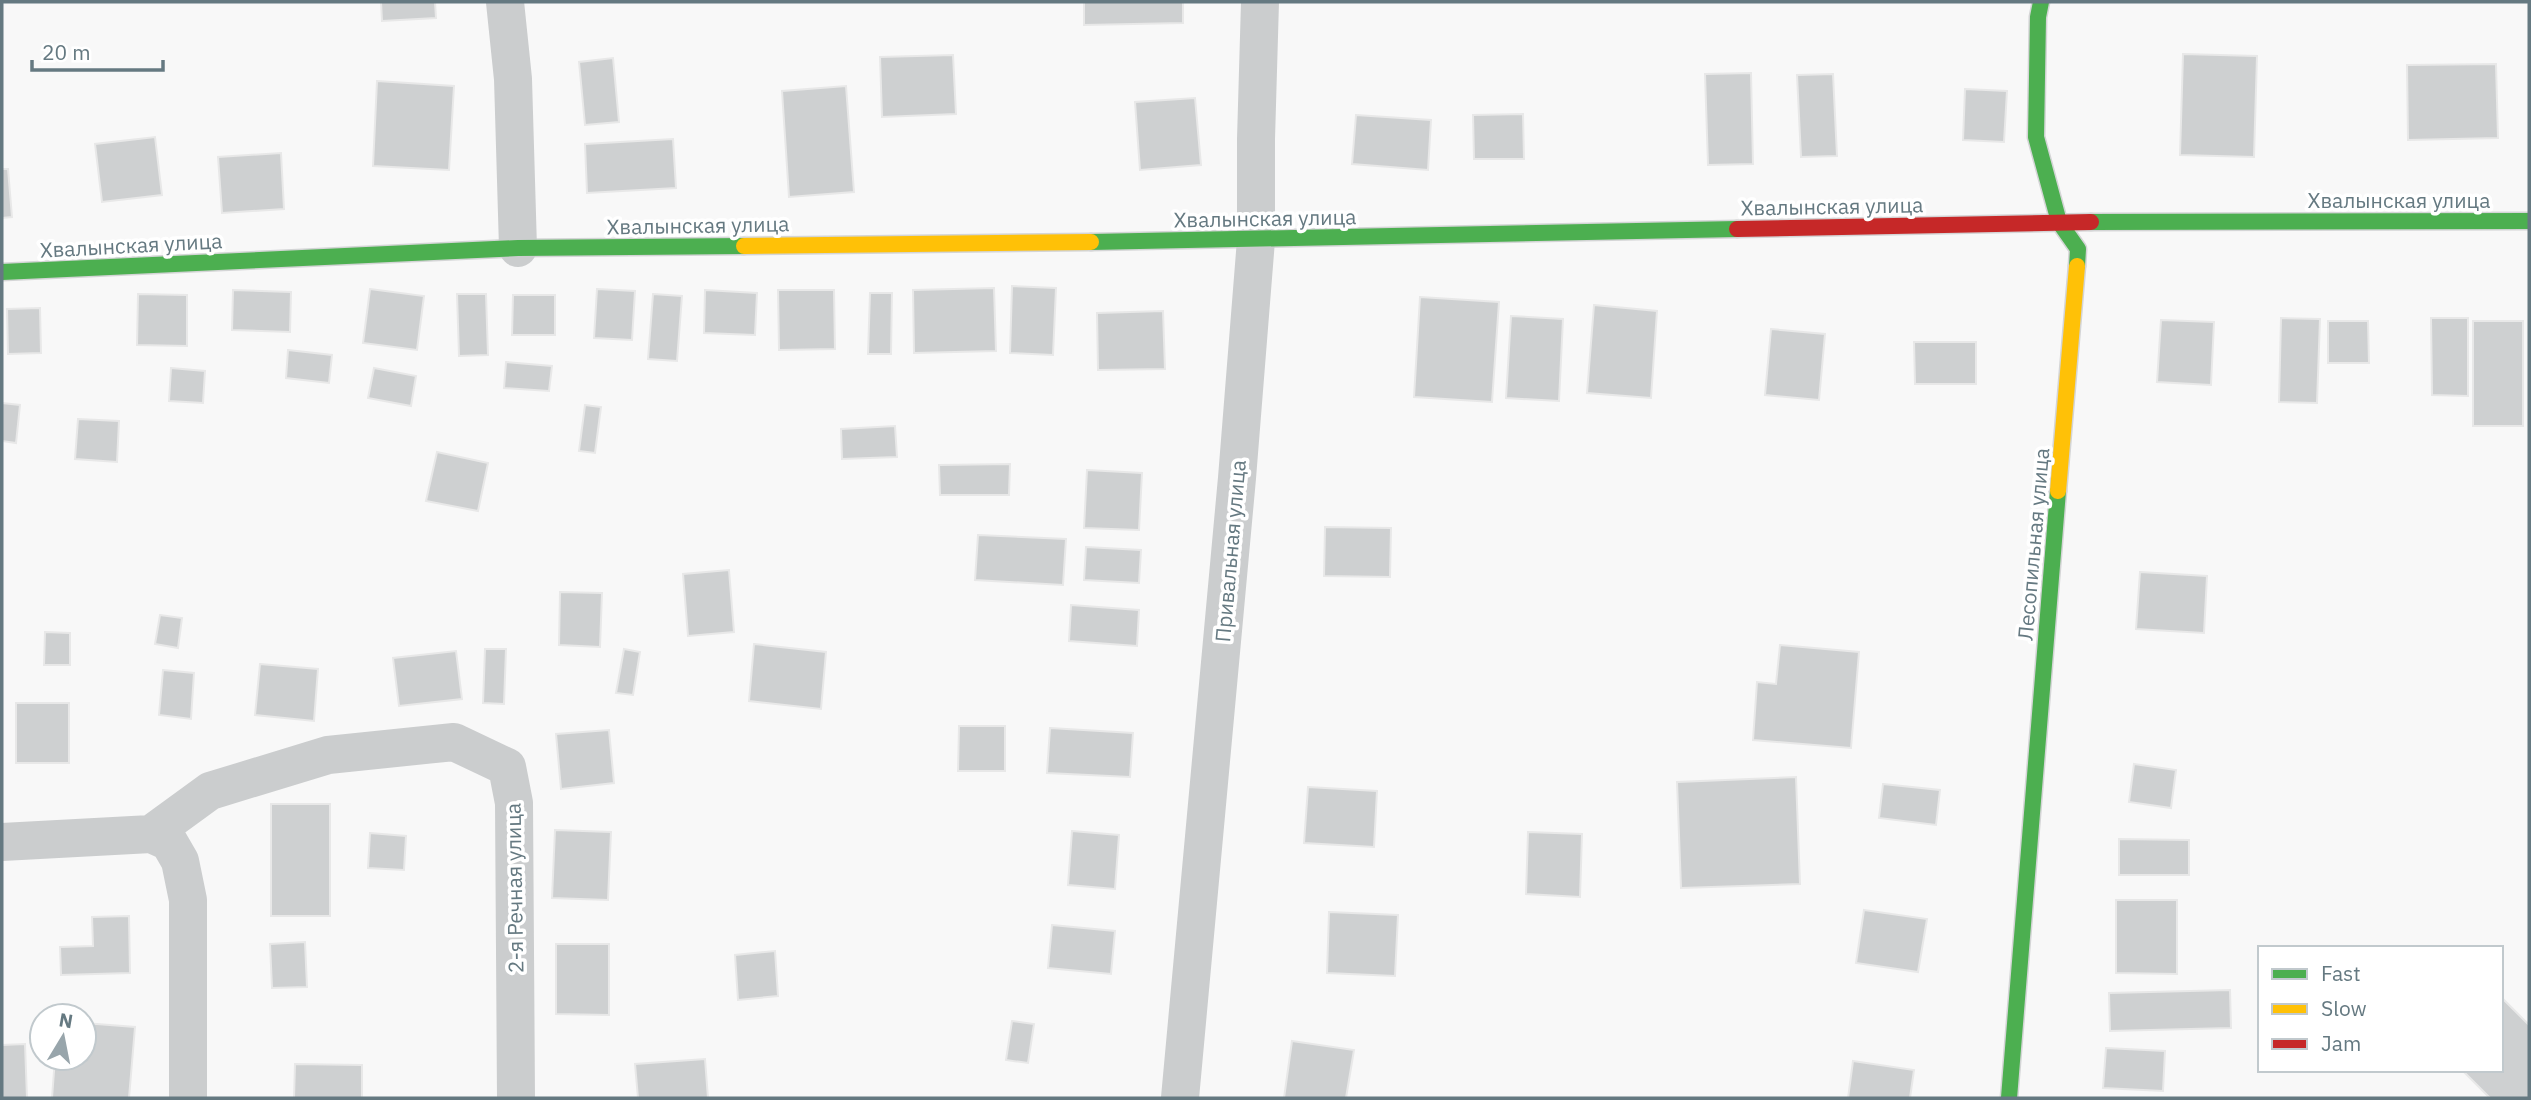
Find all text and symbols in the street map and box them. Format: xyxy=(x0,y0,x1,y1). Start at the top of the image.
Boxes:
scale bar xyxy=(32,28,163,72)
text: 20 m xyxy=(42,38,91,66)
street label: Хвалынская улица xyxy=(2308,186,2490,214)
street label: Хвалынская улица xyxy=(1740,190,1924,222)
street label: Хвалынская улица xyxy=(1173,202,1357,234)
street label: Хвалынская улица xyxy=(606,209,790,241)
street label: Хвалынская улица xyxy=(39,226,223,264)
street label: Лесопильная улица xyxy=(2011,447,2055,641)
street label: Привальная улица xyxy=(1208,459,1252,643)
street label: 2-я Речная улица xyxy=(499,803,529,973)
legend xyxy=(2258,946,2503,1072)
text: Fast xyxy=(2321,959,2361,987)
text: Slow xyxy=(2321,994,2367,1022)
north arrow xyxy=(28,1002,98,1072)
text: N xyxy=(57,1007,75,1033)
text: Jam xyxy=(2321,1029,2361,1057)

